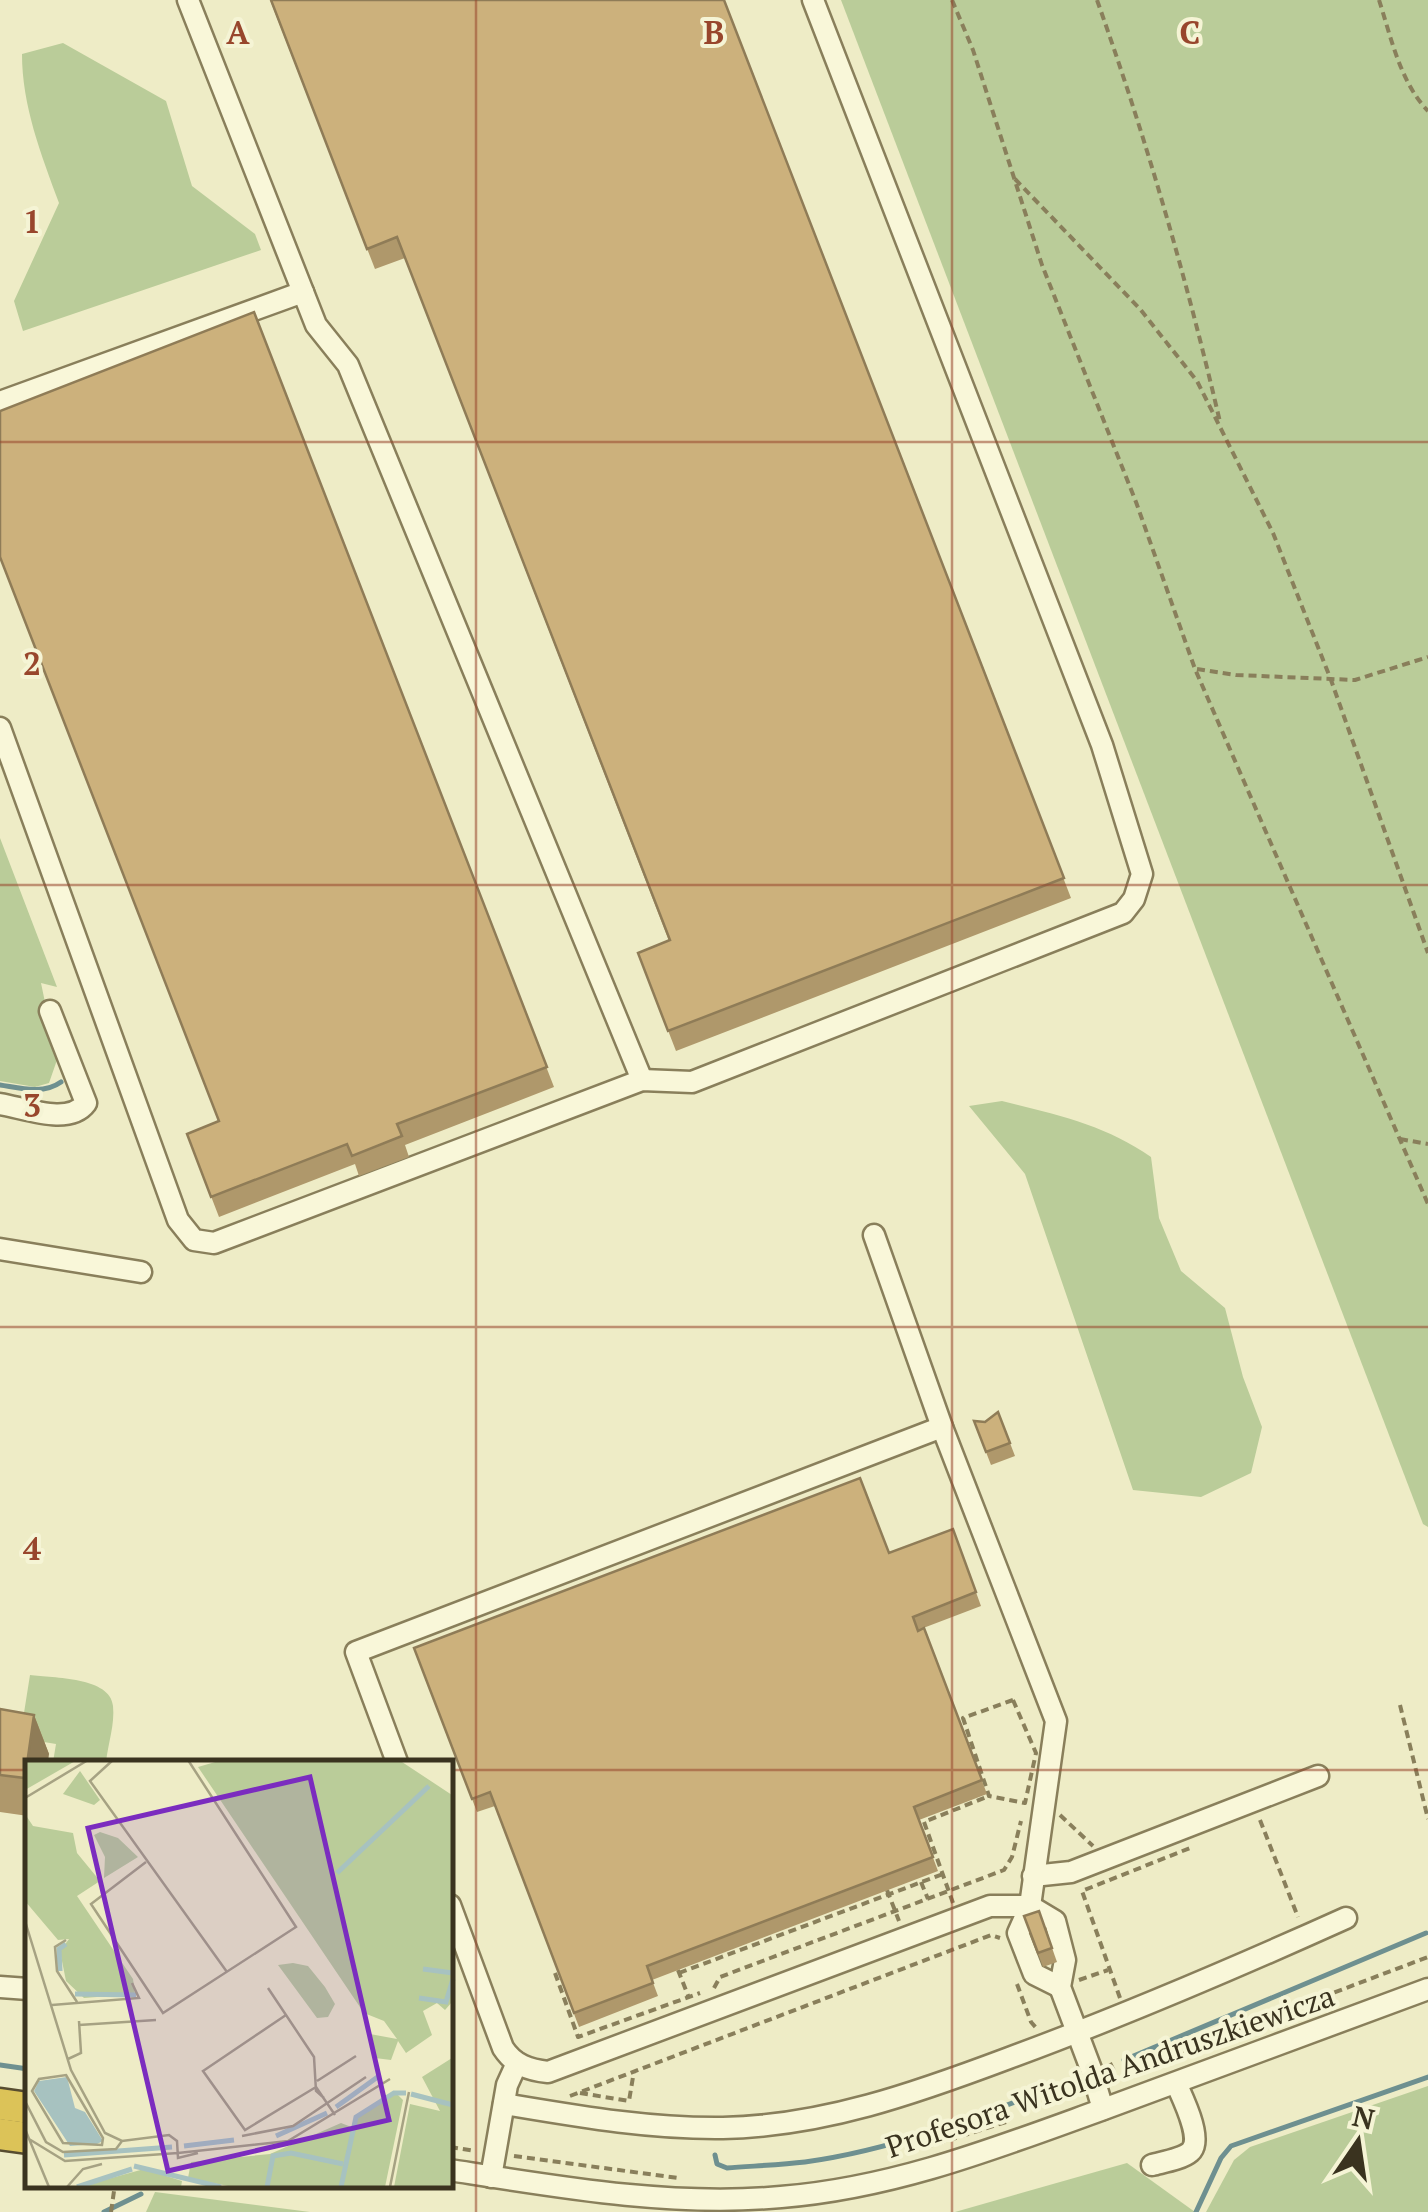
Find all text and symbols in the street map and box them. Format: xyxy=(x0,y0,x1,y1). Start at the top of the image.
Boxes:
text: A xyxy=(226,11,250,53)
text: B xyxy=(704,11,724,53)
text: C xyxy=(1180,11,1200,53)
text: 1 xyxy=(23,200,41,242)
text: 2 xyxy=(23,642,41,684)
text: 3 xyxy=(23,1084,41,1126)
text: 4 xyxy=(23,1527,41,1569)
inset map xyxy=(25,1760,452,2187)
street label: Profesora Witolda Andruszkiewicza xyxy=(881,1975,1339,2167)
north arrow xyxy=(1308,2092,1408,2192)
text: N xyxy=(1349,2097,1378,2138)

